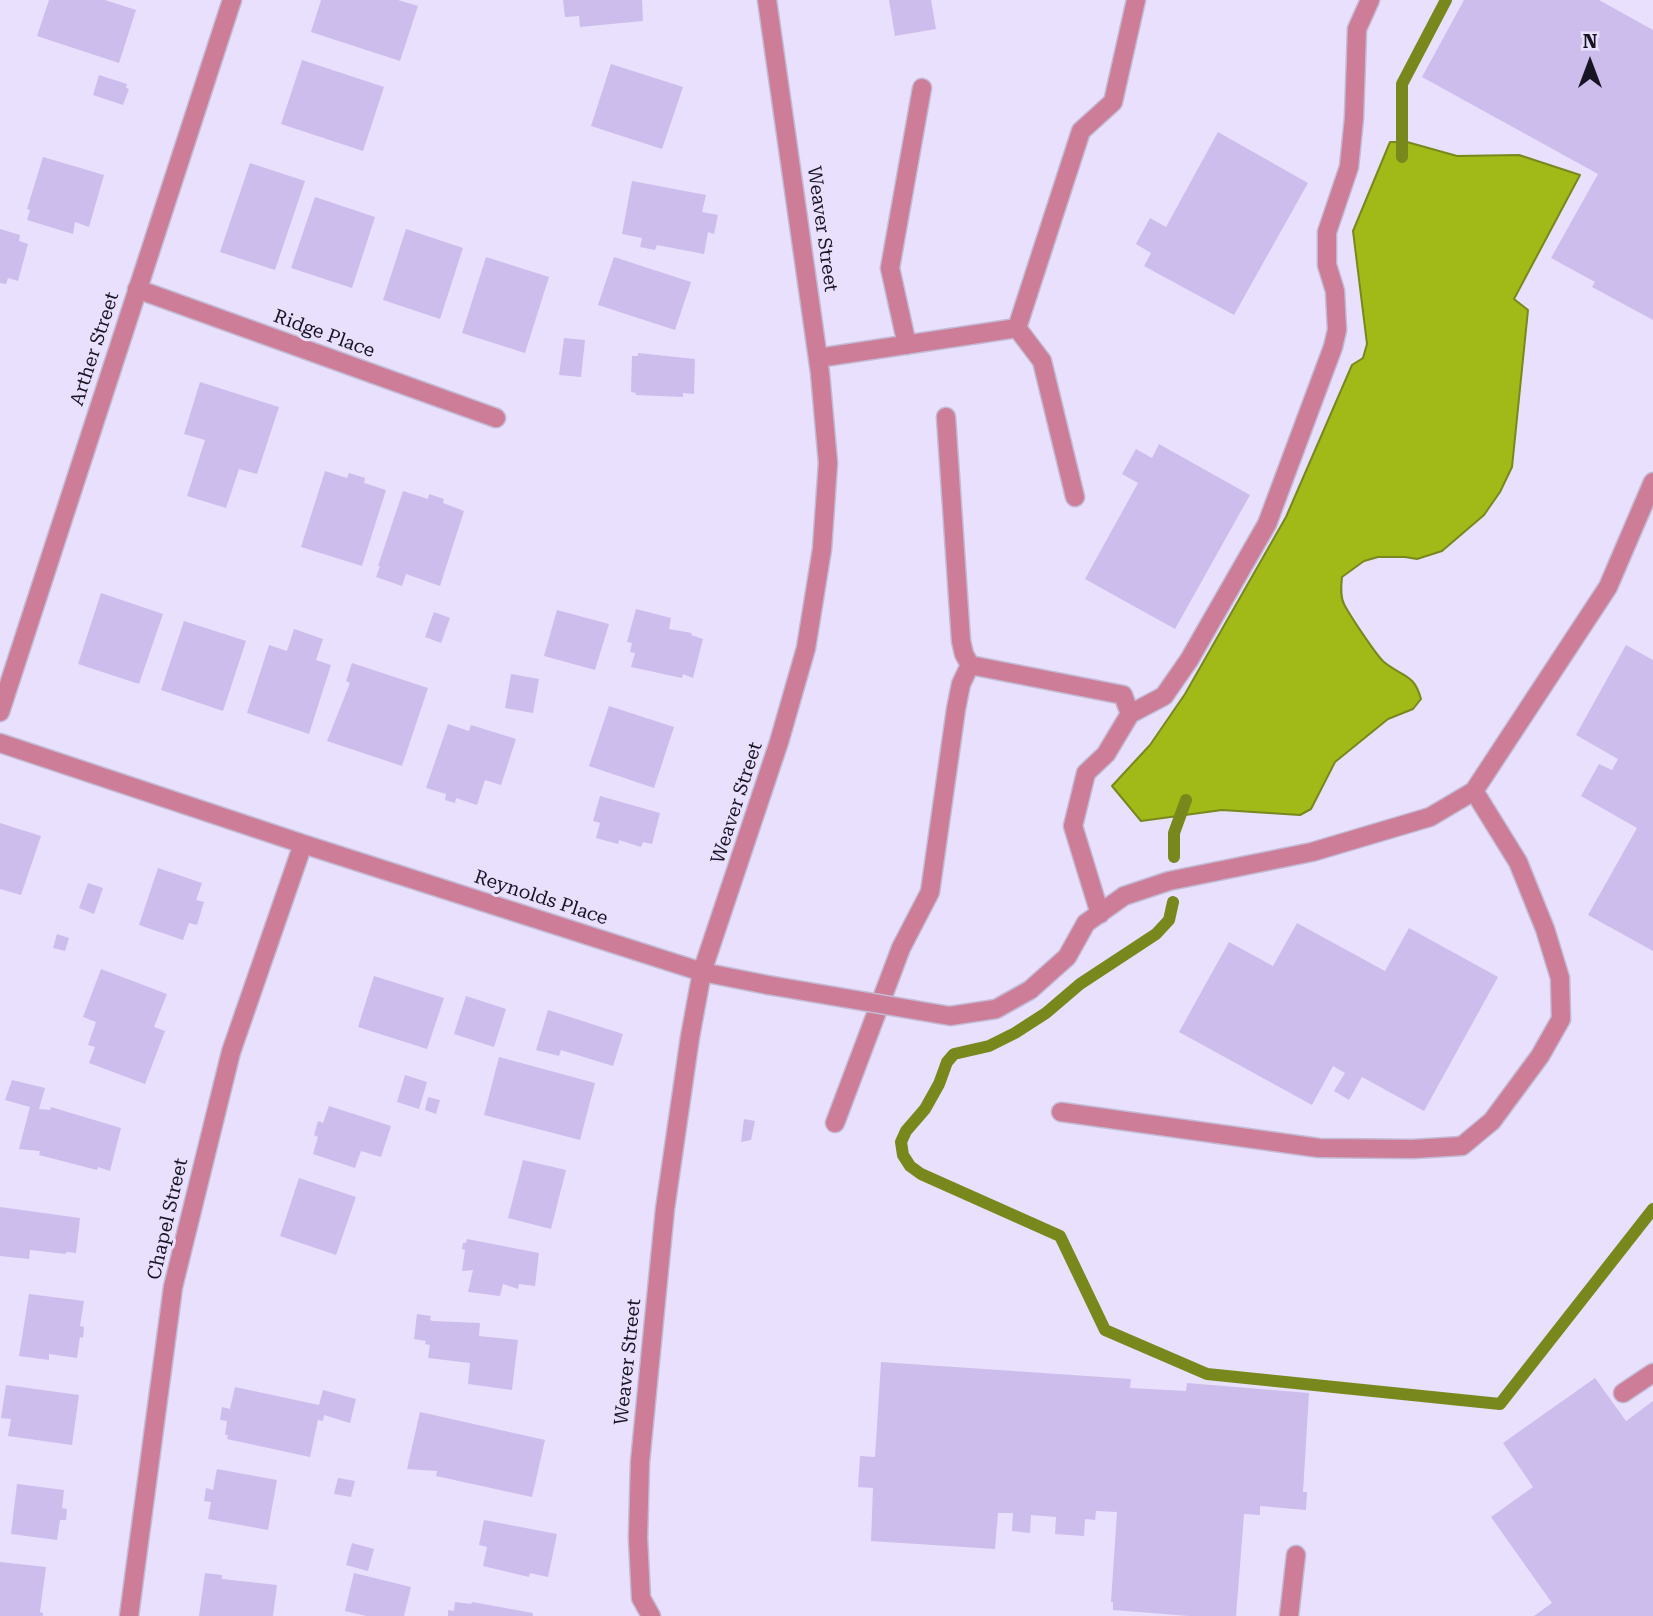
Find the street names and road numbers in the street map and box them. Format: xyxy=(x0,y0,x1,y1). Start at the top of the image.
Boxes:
street label: Weaver Street xyxy=(802,165,842,293)
street label: Arther Street xyxy=(66,289,124,409)
street label: Ridge Place xyxy=(270,305,378,363)
street label: Weaver Street xyxy=(707,739,767,867)
street label: Reynolds Place xyxy=(471,866,611,930)
street label: Chapel Street xyxy=(143,1156,193,1282)
street label: Weaver Street xyxy=(610,1298,646,1426)

